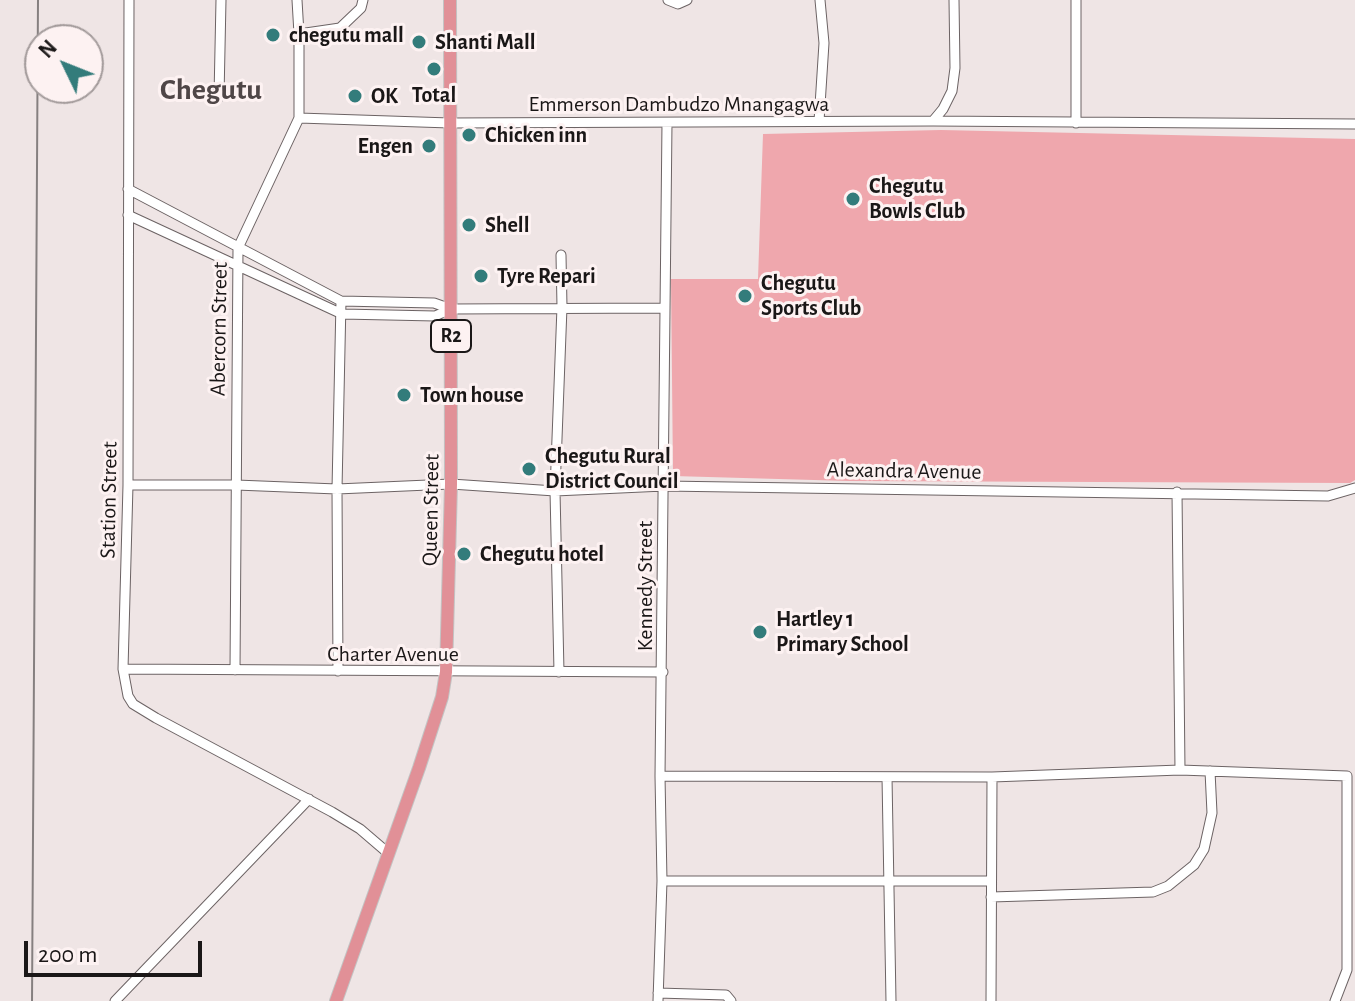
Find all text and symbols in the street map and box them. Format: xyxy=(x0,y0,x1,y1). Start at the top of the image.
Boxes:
place label: chegutu mall xyxy=(289,22,404,48)
north arrow xyxy=(24,24,104,104)
marker: chegutu mall xyxy=(264,26,282,44)
place label: Shanti Mall xyxy=(435,29,536,55)
marker: Shanti Mall xyxy=(410,33,428,51)
text: N xyxy=(35,36,61,62)
marker: Total xyxy=(425,60,443,78)
district label: Chegutu xyxy=(160,72,262,108)
place label: Total xyxy=(412,82,456,108)
place label: OK xyxy=(371,83,398,109)
marker: OK xyxy=(346,87,364,105)
street label: Emmerson Dambudzo Mnangagwa xyxy=(529,91,829,117)
place label: Chicken inn xyxy=(485,122,587,148)
marker: Chicken inn xyxy=(460,126,478,144)
place label: Engen xyxy=(357,133,413,159)
marker: Engen xyxy=(420,137,438,155)
place label: Chegutu Bowls Club xyxy=(869,173,965,224)
marker: Chegutu Bowls Club xyxy=(844,190,862,208)
place label: Shell xyxy=(485,212,529,238)
marker: Shell xyxy=(460,216,478,234)
street label: Abercorn Street xyxy=(205,262,233,396)
place label: Tyre Repari xyxy=(497,263,596,289)
marker: Tyre Repari xyxy=(472,267,490,285)
place label: Chegutu Sports Club xyxy=(761,270,861,322)
marker: Chegutu Sports Club xyxy=(736,287,754,305)
road number: R2 xyxy=(431,320,471,352)
place label: Town house xyxy=(420,382,524,408)
marker: Town house xyxy=(395,386,413,404)
street label: Station Street xyxy=(95,441,123,559)
place label: Chegutu Rural District Council xyxy=(545,443,679,494)
street label: Queen Street xyxy=(417,454,445,566)
street label: Alexandra Avenue xyxy=(826,456,982,486)
marker: Chegutu Rural District Council xyxy=(520,460,538,478)
street label: Kennedy Street xyxy=(632,521,658,651)
place label: Chegutu hotel xyxy=(480,541,604,567)
marker: Chegutu hotel xyxy=(455,545,473,563)
place label: Hartley 1 Primary School xyxy=(776,606,909,658)
marker: Hartley 1 Primary School xyxy=(751,623,769,641)
street label: Charter Avenue xyxy=(327,641,459,667)
scale bar xyxy=(28,925,206,975)
text: 200 m xyxy=(38,943,97,967)

